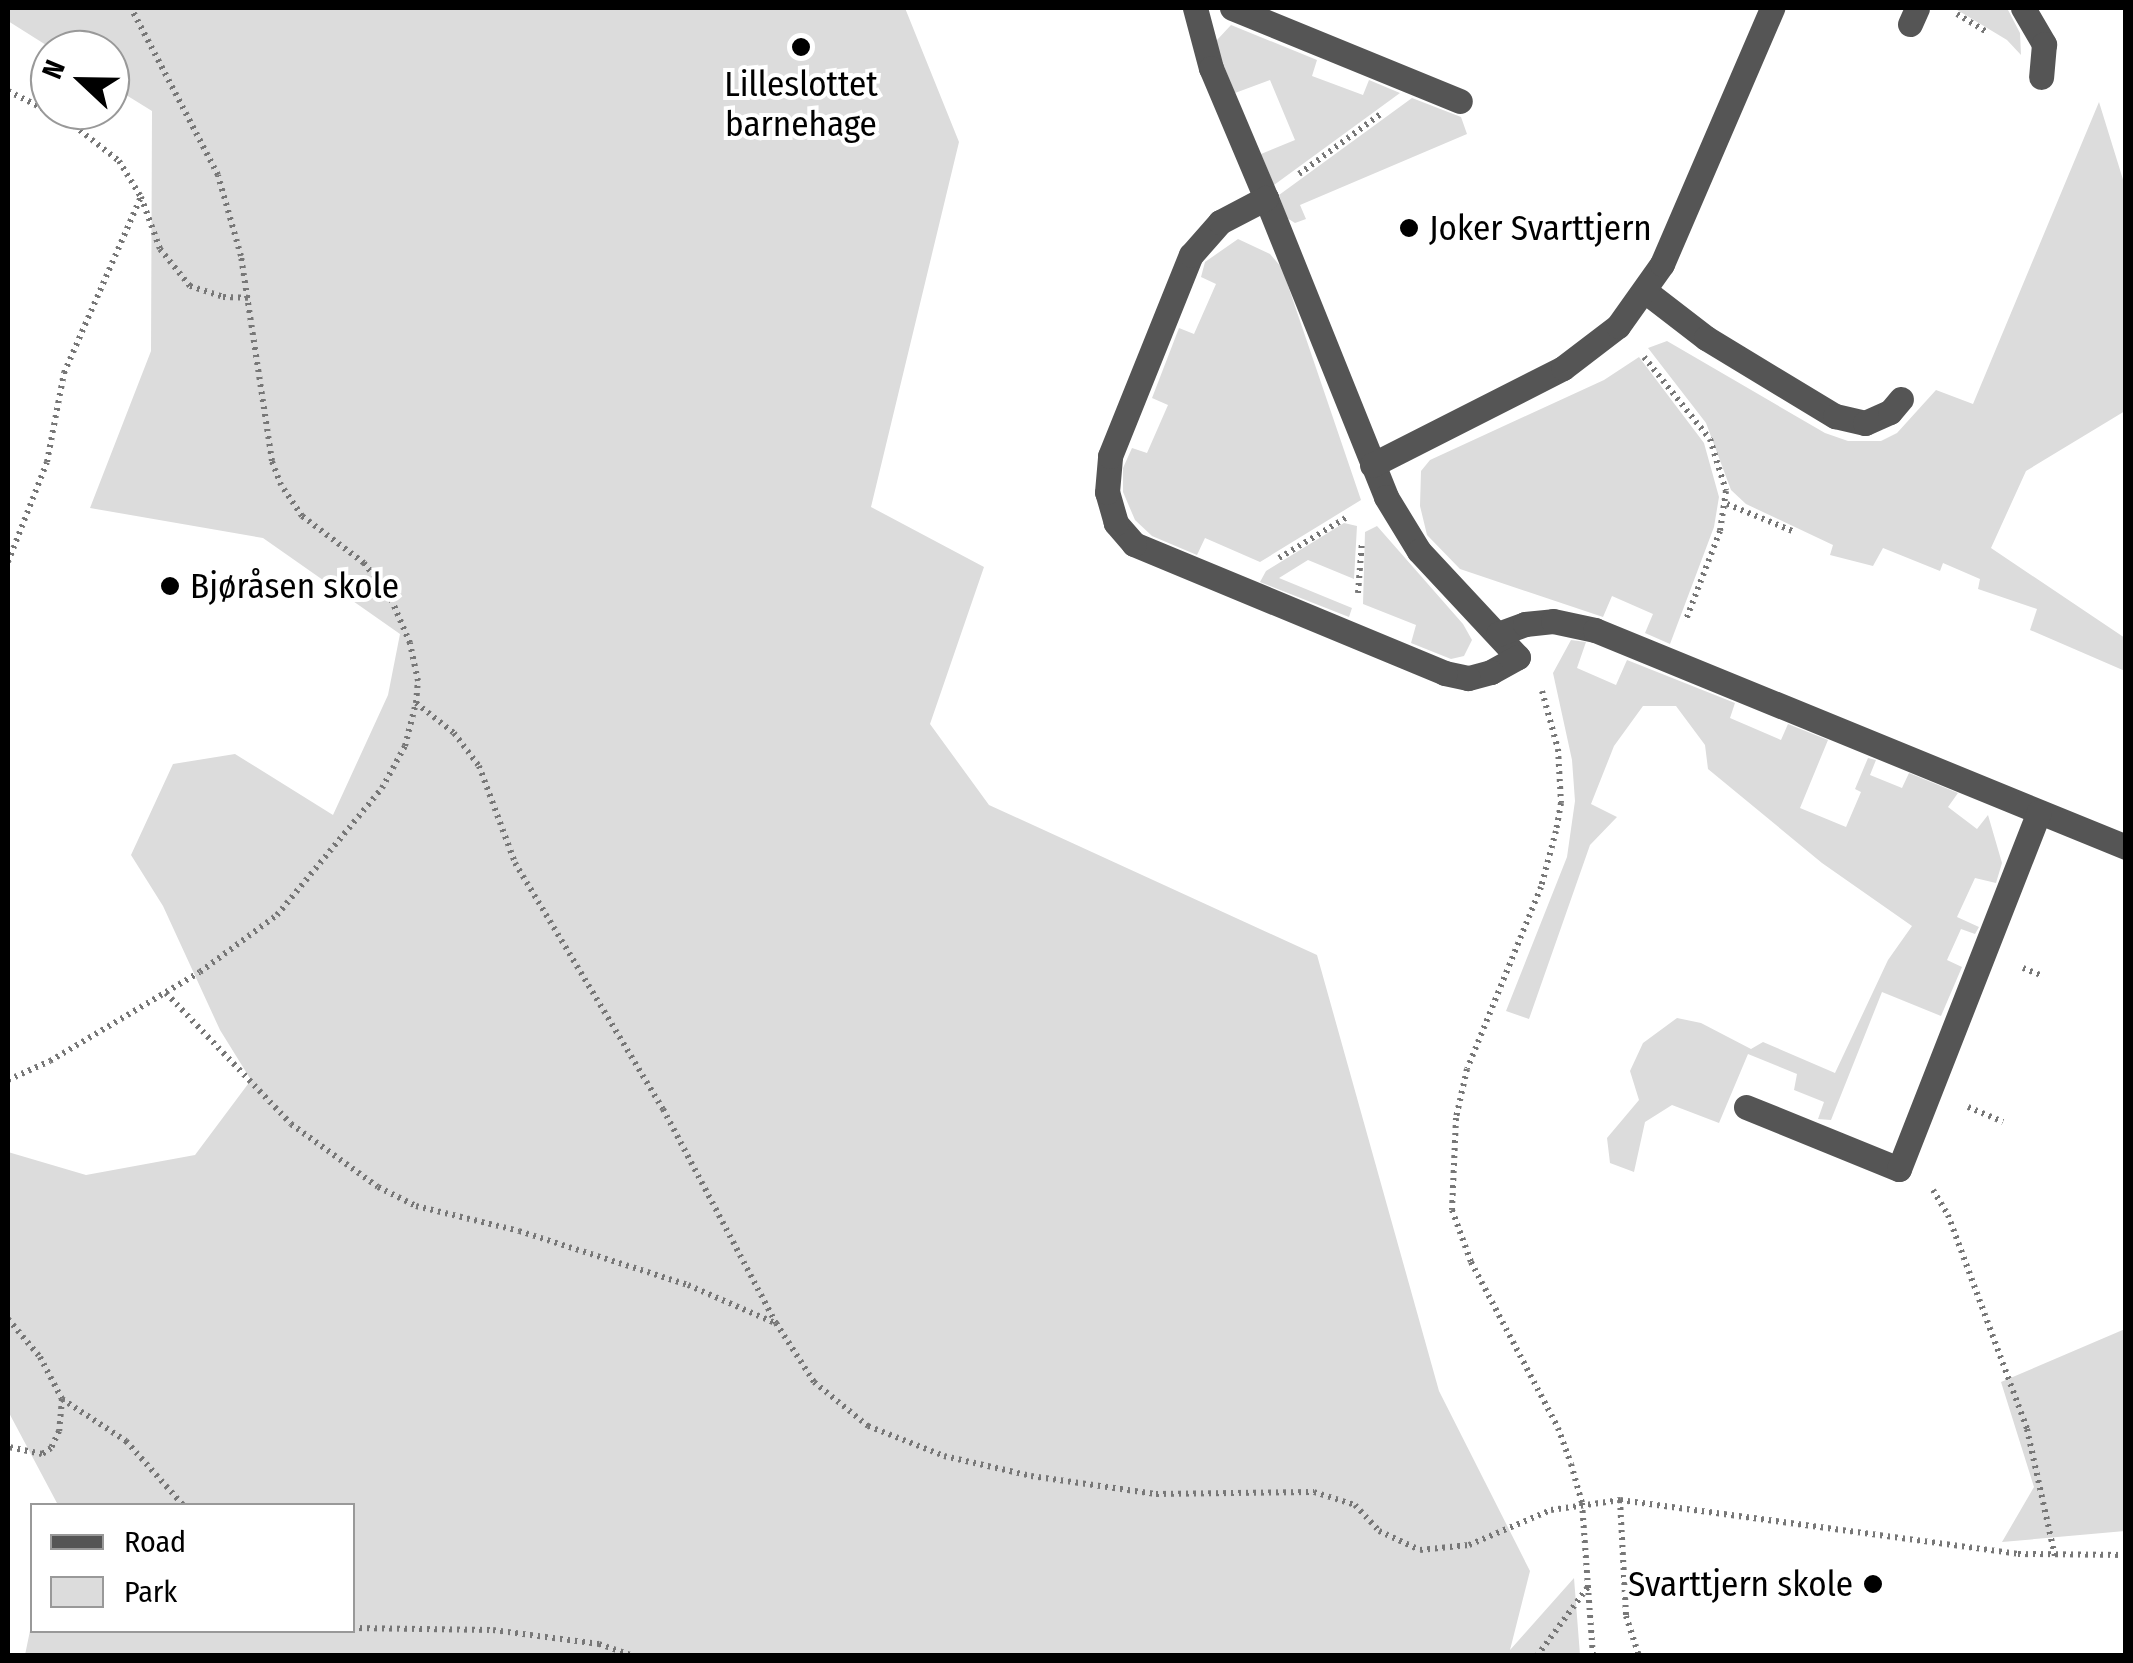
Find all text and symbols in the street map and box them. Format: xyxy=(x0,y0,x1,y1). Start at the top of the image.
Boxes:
north arrow xyxy=(30,30,130,130)
marker: Lilleslottet barnehage xyxy=(790,36,812,58)
text: N xyxy=(35,55,72,83)
place label: Lilleslottet barnehage xyxy=(724,63,878,145)
place label: Joker Svarttjern xyxy=(1429,207,1652,249)
marker: Joker Svarttjern xyxy=(1398,217,1420,239)
place label: Bjøråsen skole xyxy=(190,565,399,607)
marker: Bjøråsen skole xyxy=(159,575,181,597)
legend xyxy=(30,1503,355,1633)
text: Road xyxy=(124,1524,186,1560)
place label: Svarttjern skole xyxy=(1628,1563,1853,1605)
marker: Svarttjern skole xyxy=(1862,1573,1884,1595)
text: Park xyxy=(124,1574,177,1610)

